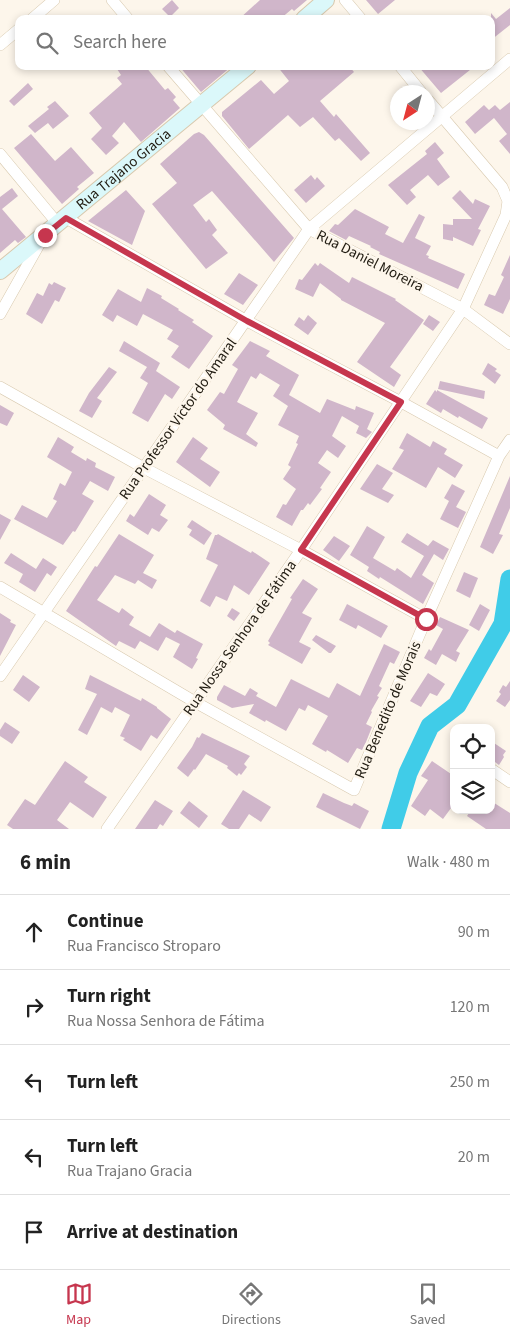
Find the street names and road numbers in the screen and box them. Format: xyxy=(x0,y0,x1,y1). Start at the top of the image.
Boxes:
street label: Rua Trajano Gracia xyxy=(71,124,175,215)
street label: Rua Daniel Moreira xyxy=(313,225,427,297)
street label: Rua Professor Victor do Amaral xyxy=(114,334,242,504)
street label: Rua Nossa Senhora de Fátima xyxy=(178,556,302,720)
street label: Rua Benedito de Morais xyxy=(350,638,426,782)

